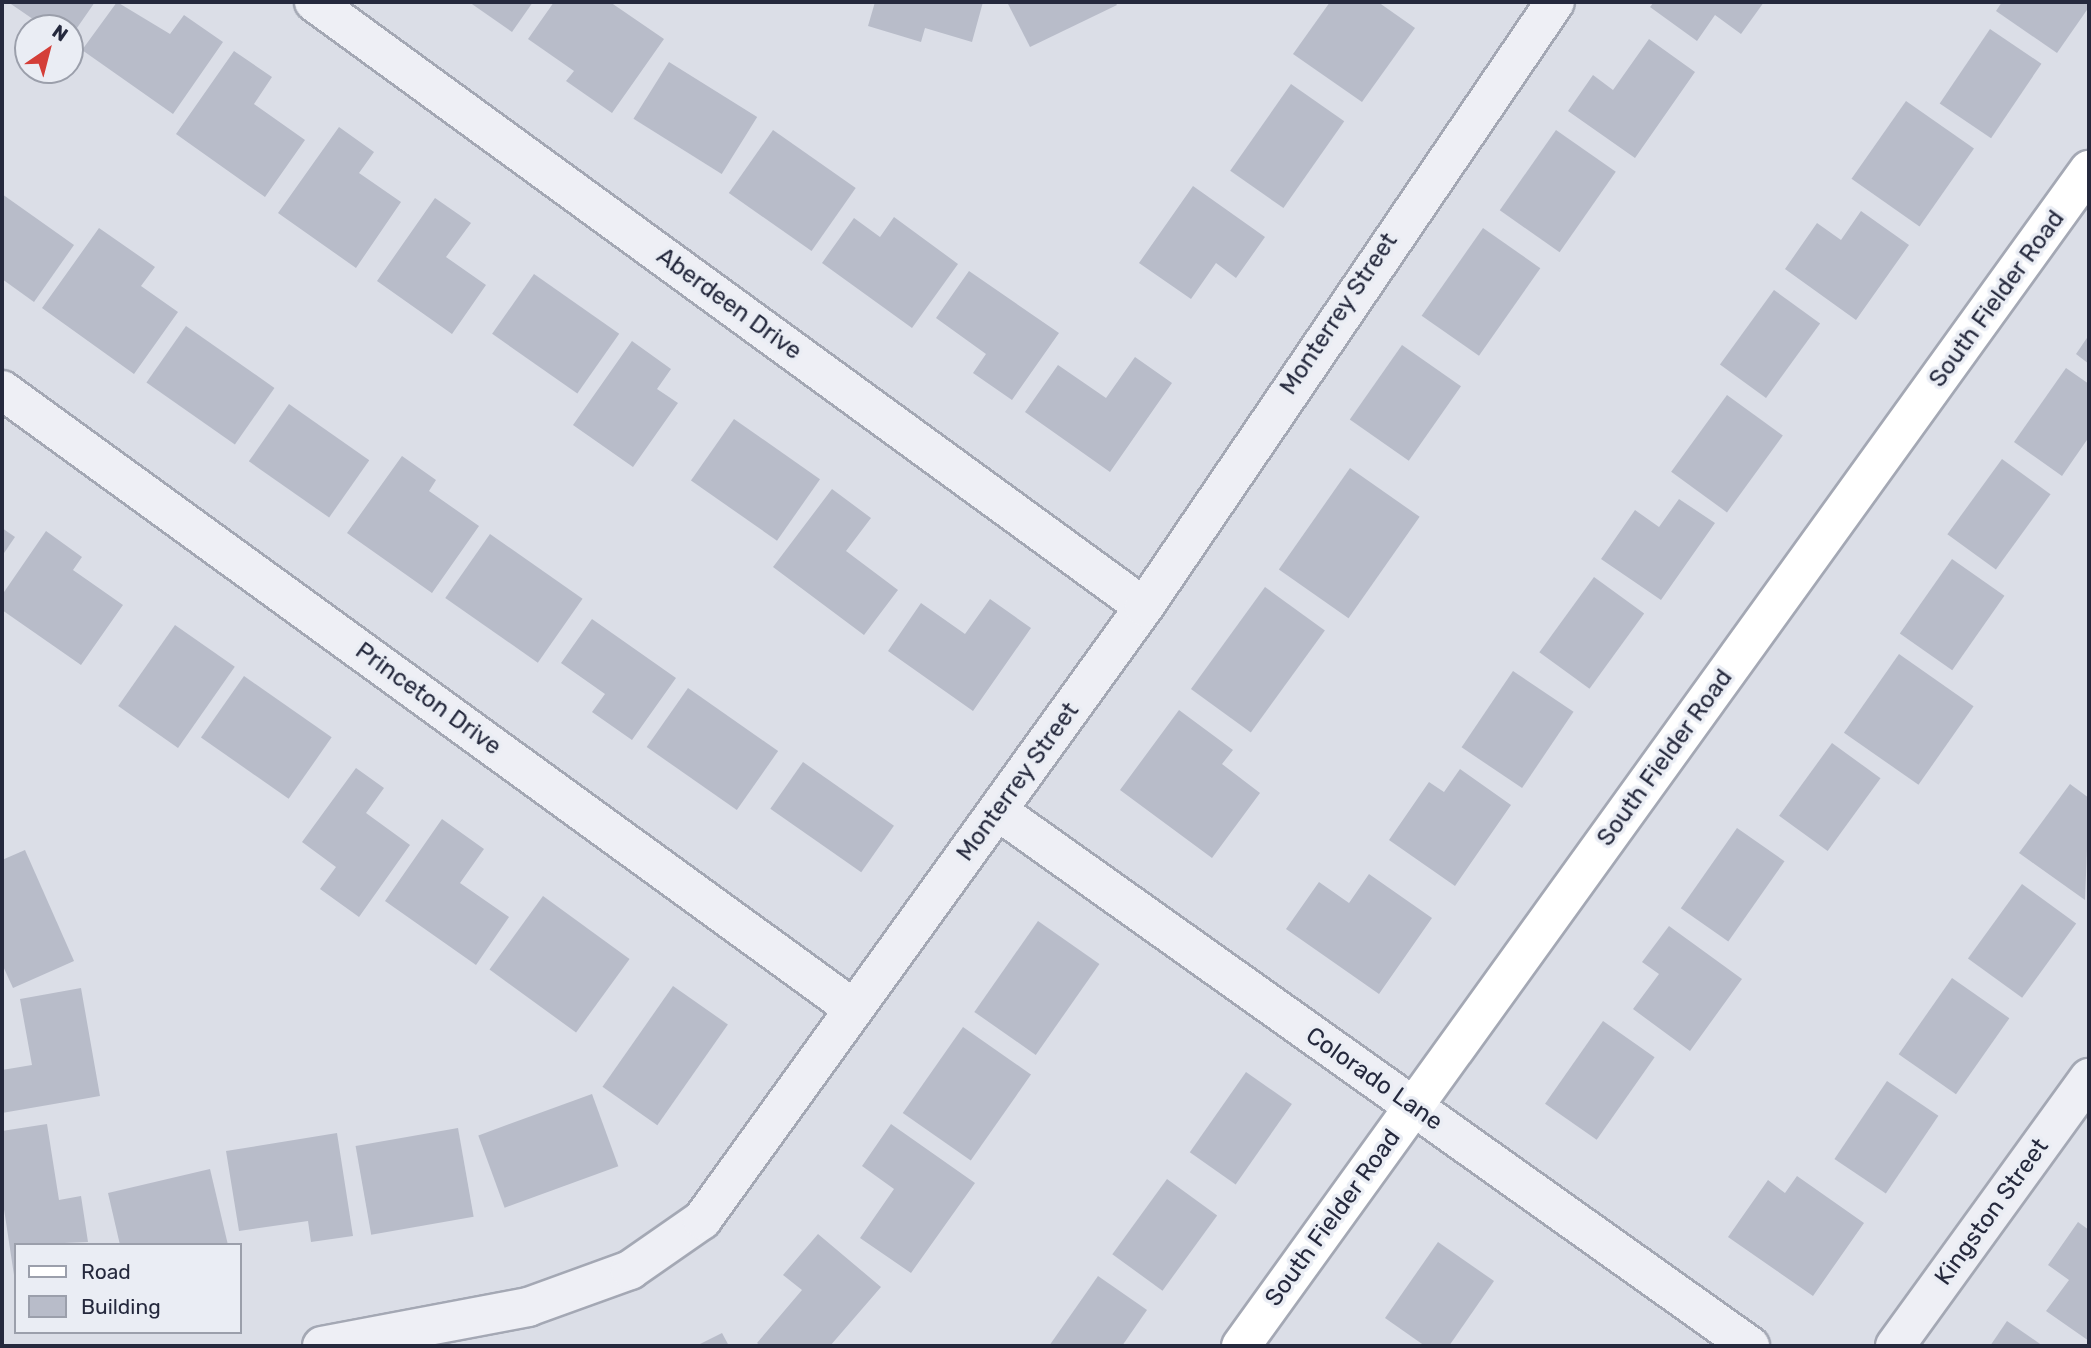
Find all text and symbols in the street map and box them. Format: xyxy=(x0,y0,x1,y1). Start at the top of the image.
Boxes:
north arrow xyxy=(14,14,84,84)
text: N xyxy=(48,20,72,46)
street label: South Fielder Road xyxy=(1923,205,2071,393)
street label: Monterrey Street xyxy=(1274,227,1404,401)
street label: Aberdeen Drive xyxy=(651,242,807,366)
street label: Princeton Drive xyxy=(350,637,506,761)
street label: South Fielder Road xyxy=(1591,664,1739,852)
street label: Monterrey Street xyxy=(951,697,1085,867)
street label: Colorado Lane xyxy=(1300,1021,1448,1137)
street label: South Fielder Road xyxy=(1259,1124,1407,1312)
street label: Kingston Street xyxy=(1929,1133,2055,1291)
legend xyxy=(14,1243,242,1334)
text: Road xyxy=(81,1259,131,1284)
text: Building xyxy=(81,1294,161,1319)

